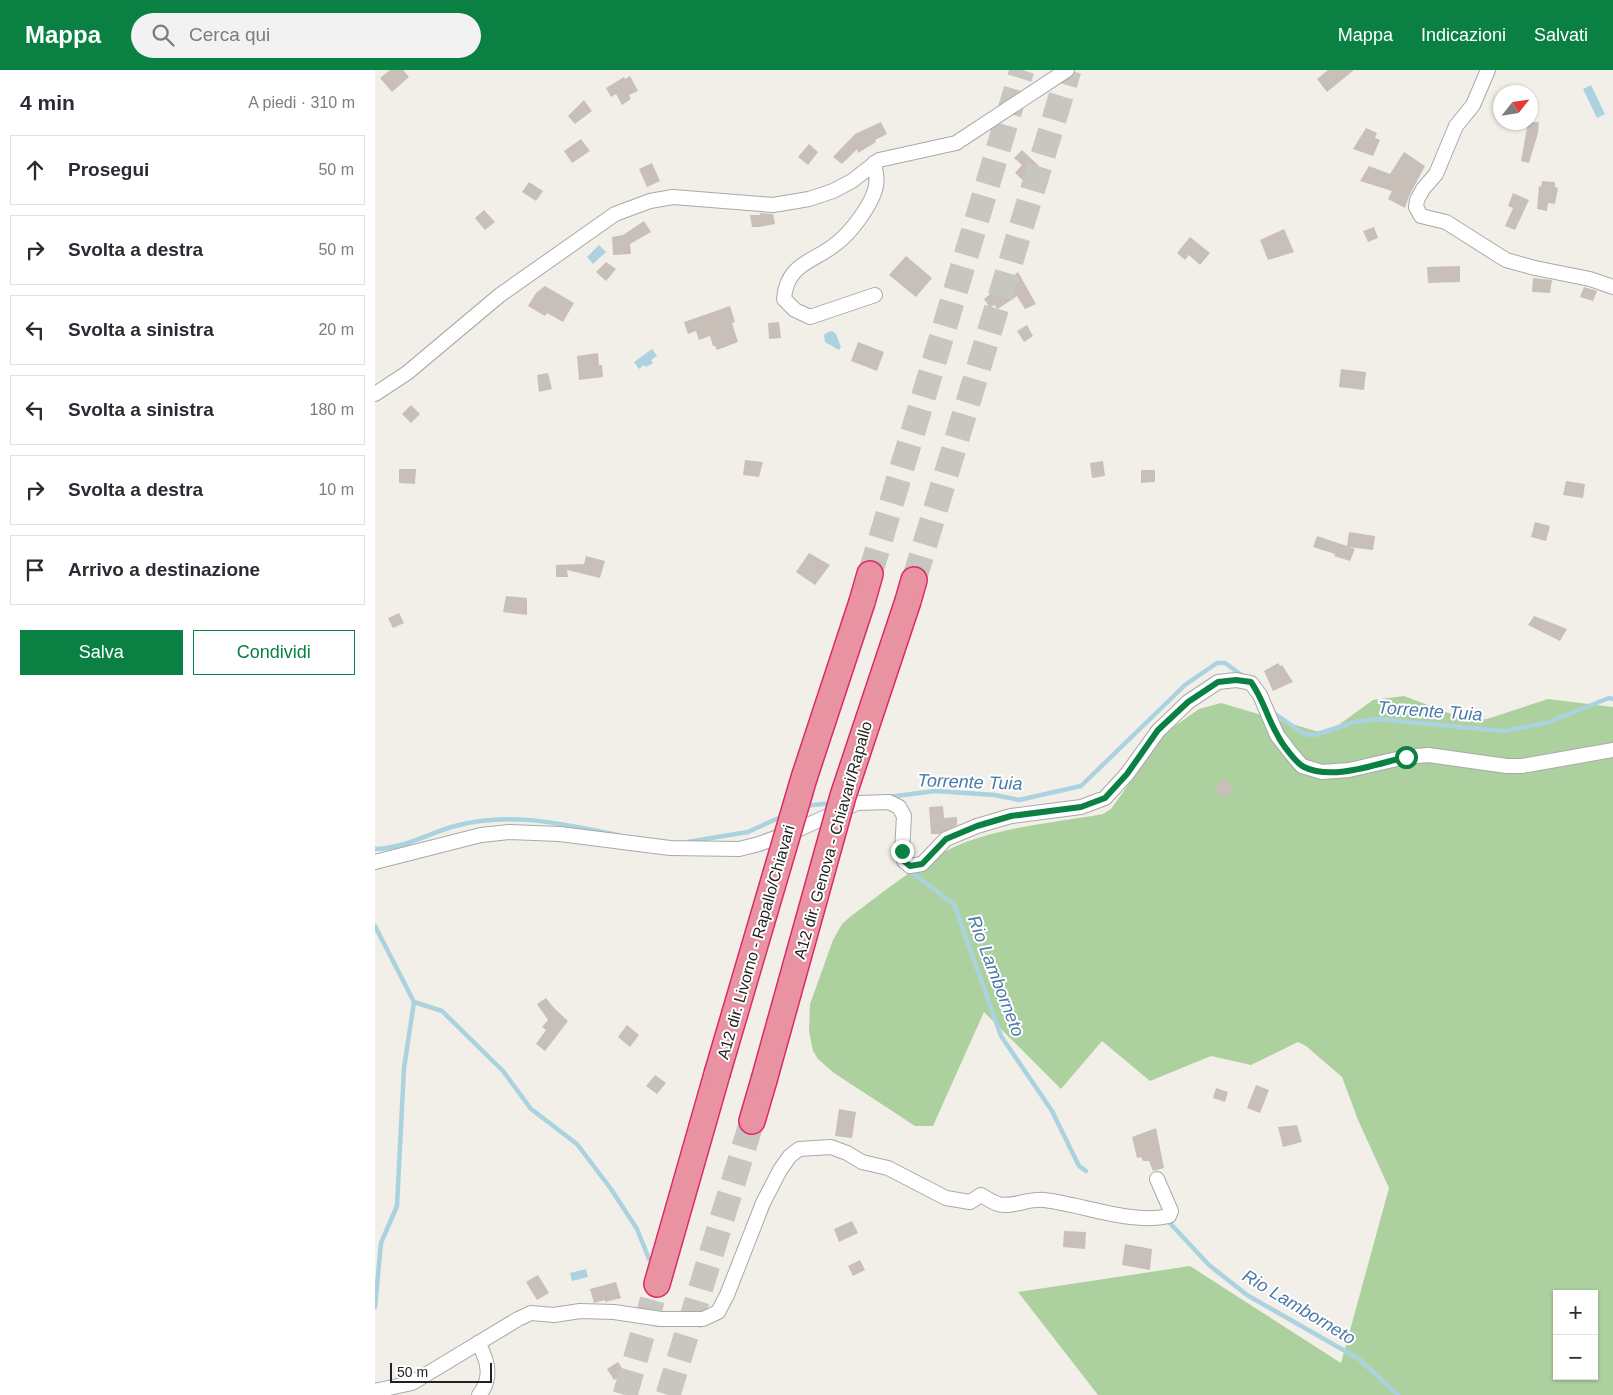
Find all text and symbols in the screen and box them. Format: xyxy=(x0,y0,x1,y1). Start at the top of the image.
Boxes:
search box xyxy=(131,13,481,58)
text: Mappa xyxy=(25,21,101,48)
icon: search xyxy=(149,21,177,49)
text: Cerca qui xyxy=(189,24,270,45)
text: Mappa xyxy=(1338,25,1393,45)
text: Indicazioni xyxy=(1421,25,1506,45)
text: Salvati xyxy=(1534,25,1588,45)
north arrow xyxy=(1493,85,1538,130)
text: 4 min xyxy=(20,91,75,114)
text: A piedi · 310 m xyxy=(248,94,355,111)
icon: ahead xyxy=(21,156,49,184)
text: Prosegui xyxy=(68,159,149,180)
text: 50 m xyxy=(318,161,354,178)
icon: right xyxy=(21,236,49,264)
text: Svolta a destra xyxy=(68,239,203,260)
text: 50 m xyxy=(318,241,354,258)
icon: left xyxy=(21,316,49,344)
text: Svolta a sinistra xyxy=(68,319,214,340)
text: 20 m xyxy=(318,321,354,338)
icon: left xyxy=(21,396,49,424)
text: Svolta a sinistra xyxy=(68,399,214,420)
text: 180 m xyxy=(310,401,354,418)
icon: right xyxy=(21,476,49,504)
text: Svolta a destra xyxy=(68,479,203,500)
text: 10 m xyxy=(318,481,354,498)
icon: arrive xyxy=(21,556,49,584)
text: Arrivo a destinazione xyxy=(68,559,260,580)
button: Salva xyxy=(20,630,183,675)
button: Condividi xyxy=(193,630,355,675)
water label: Torrente Tuia xyxy=(1377,697,1483,725)
street label: A12 dir. Genova - Chiavari/Rapallo xyxy=(791,719,875,961)
route start xyxy=(1395,746,1418,769)
water label: Torrente Tuia xyxy=(917,770,1023,794)
street label: A12 dir. Livorno - Rapallo/Chiavari xyxy=(714,823,798,1061)
route end xyxy=(891,840,914,863)
water label: Rio Lamborneto xyxy=(964,913,1028,1039)
water label: Rio Lamborneto xyxy=(1239,1265,1359,1349)
map controls xyxy=(1553,1290,1598,1380)
button: + xyxy=(1553,1290,1598,1335)
button: − xyxy=(1553,1335,1598,1380)
scale bar xyxy=(390,1360,493,1383)
text: 50 m xyxy=(397,1364,428,1380)

